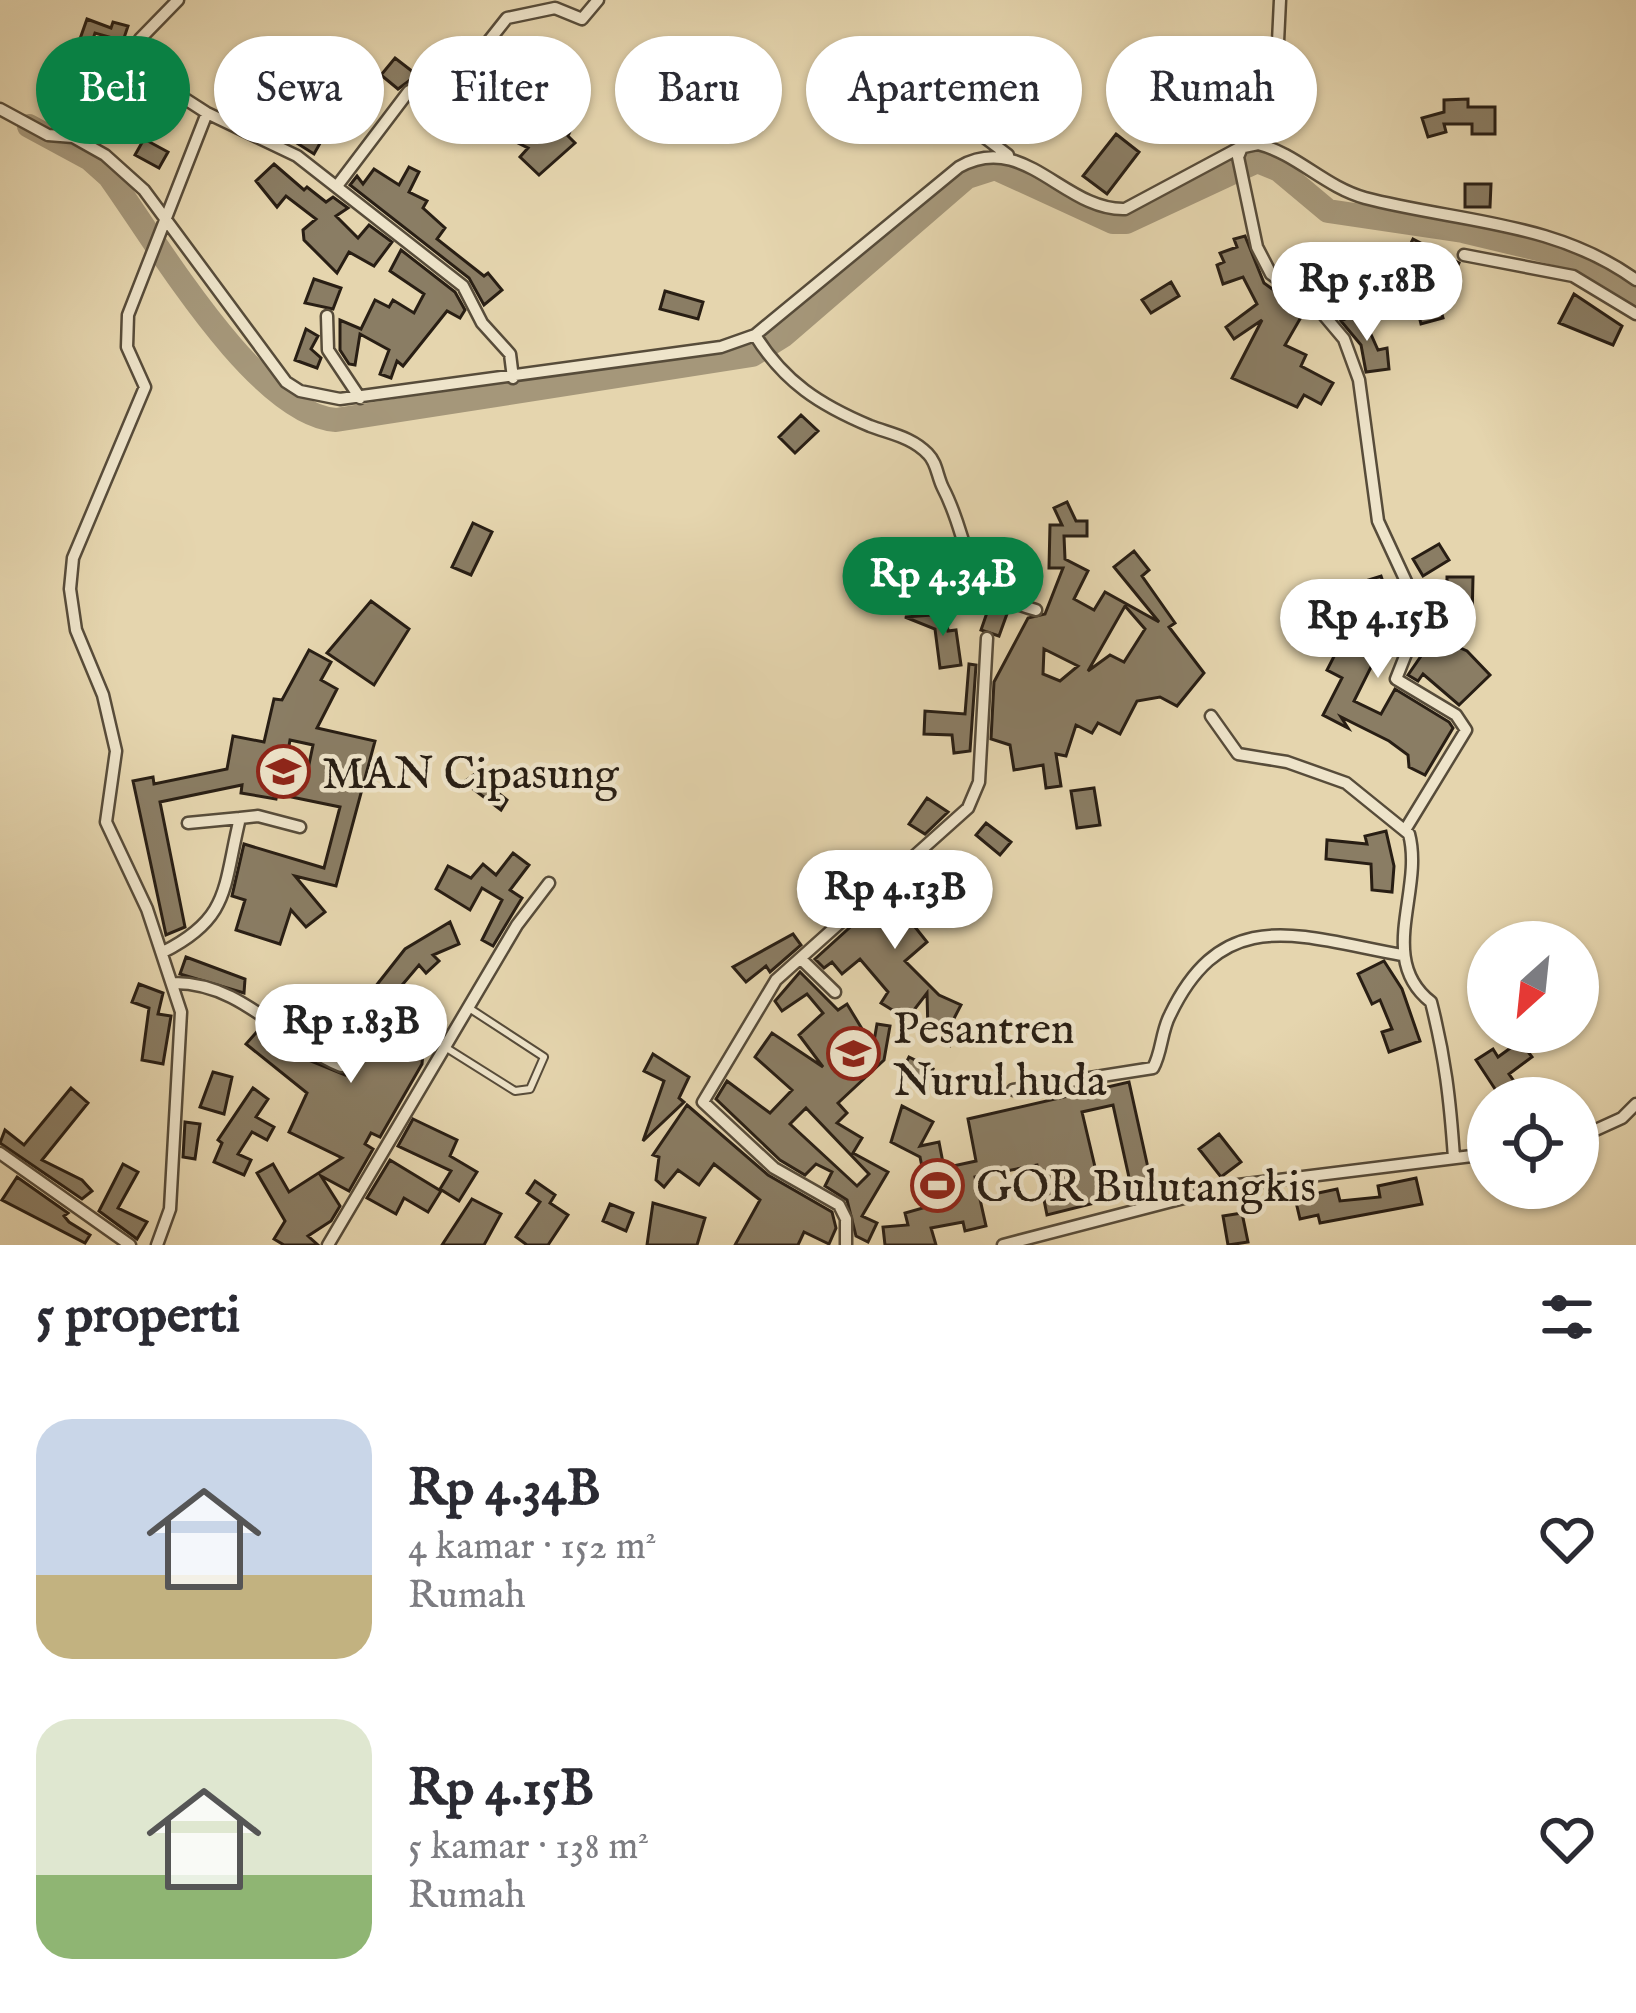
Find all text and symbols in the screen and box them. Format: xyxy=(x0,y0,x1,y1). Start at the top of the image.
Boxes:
chip: Beli xyxy=(36,36,190,144)
chip: Sewa xyxy=(214,36,384,144)
chip: Filter xyxy=(408,36,591,144)
chip: Baru xyxy=(615,36,782,144)
chip: Apartemen xyxy=(806,36,1082,144)
chip: Rumah xyxy=(1106,36,1317,144)
pin: Rp 5.18B xyxy=(1243,242,1491,344)
text: Rp 5.18B xyxy=(1298,256,1436,305)
pin: Rp 4.34B xyxy=(819,537,1067,639)
text: Rp 4.34B xyxy=(870,551,1016,600)
pin: Rp 4.15B xyxy=(1254,579,1502,681)
text: Rp 4.15B xyxy=(1307,593,1449,642)
school or university icon: MAN Cipasung xyxy=(255,744,311,800)
place label: MAN Cipasung xyxy=(322,747,619,804)
pin: Rp 4.13B xyxy=(771,850,1019,952)
text: Rp 4.13B xyxy=(824,864,966,913)
north arrow xyxy=(1467,921,1599,1053)
map controls xyxy=(1467,921,1599,1209)
pin: Rp 1.83B xyxy=(227,984,475,1086)
text: Rp 1.83B xyxy=(282,998,420,1047)
place label: Pesantren Nurul huda xyxy=(893,1002,1107,1111)
school or university icon: Pesantren Nurul huda xyxy=(826,1025,882,1081)
button: locate xyxy=(1467,1077,1599,1209)
sports icon: GOR Bulutangkis xyxy=(909,1157,965,1213)
place label: GOR Bulutangkis xyxy=(976,1160,1316,1217)
icon: filters xyxy=(1534,1284,1600,1350)
text: 5 properti xyxy=(36,1285,240,1350)
text: Rp 4.34B xyxy=(408,1458,600,1523)
icon: home xyxy=(132,1467,276,1611)
icon: heart xyxy=(1534,1506,1600,1572)
text: 4 kamar · 152 m² xyxy=(408,1523,657,1572)
text: Rumah xyxy=(408,1572,525,1621)
text: Rp 4.15B xyxy=(408,1758,594,1823)
icon: home xyxy=(132,1767,276,1911)
icon: heart xyxy=(1534,1806,1600,1872)
text: 5 kamar · 138 m² xyxy=(408,1823,649,1872)
text: Rumah xyxy=(408,1872,525,1921)

